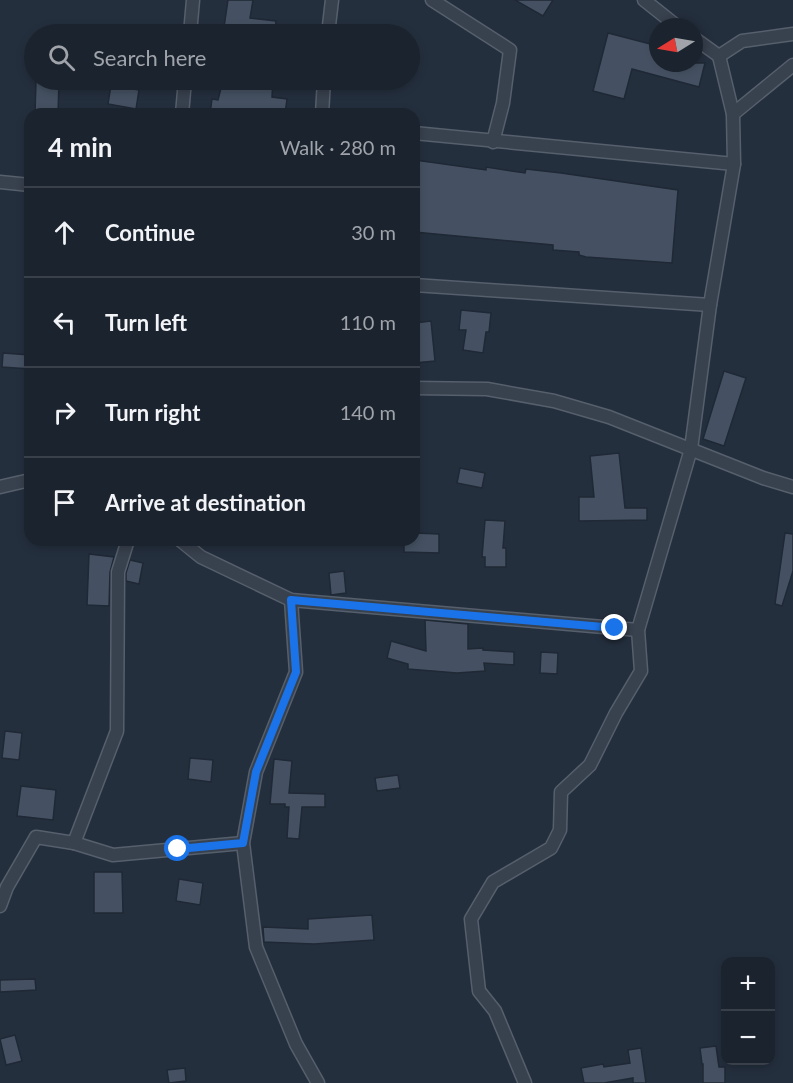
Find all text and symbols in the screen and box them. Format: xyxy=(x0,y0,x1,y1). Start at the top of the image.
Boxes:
north arrow xyxy=(649,18,703,72)
search box xyxy=(24,24,420,90)
icon: search xyxy=(45,41,78,74)
text: Search here xyxy=(93,44,206,71)
text: 4 min xyxy=(48,131,112,163)
text: Walk · 280 m xyxy=(280,135,396,159)
icon: ahead xyxy=(48,216,81,249)
text: Continue xyxy=(105,219,195,246)
text: 30 m xyxy=(351,220,396,244)
icon: left xyxy=(48,306,81,339)
text: Turn left xyxy=(105,309,187,336)
text: 110 m xyxy=(340,310,396,334)
icon: right xyxy=(48,396,81,429)
text: Turn right xyxy=(105,399,200,426)
text: 140 m xyxy=(340,400,396,424)
icon: arrive xyxy=(48,486,81,519)
text: Arrive at destination xyxy=(105,489,306,516)
route end xyxy=(601,614,627,640)
route start xyxy=(164,835,190,861)
map controls xyxy=(721,957,775,1065)
button: + xyxy=(721,957,775,1011)
button: − xyxy=(721,1011,775,1065)

